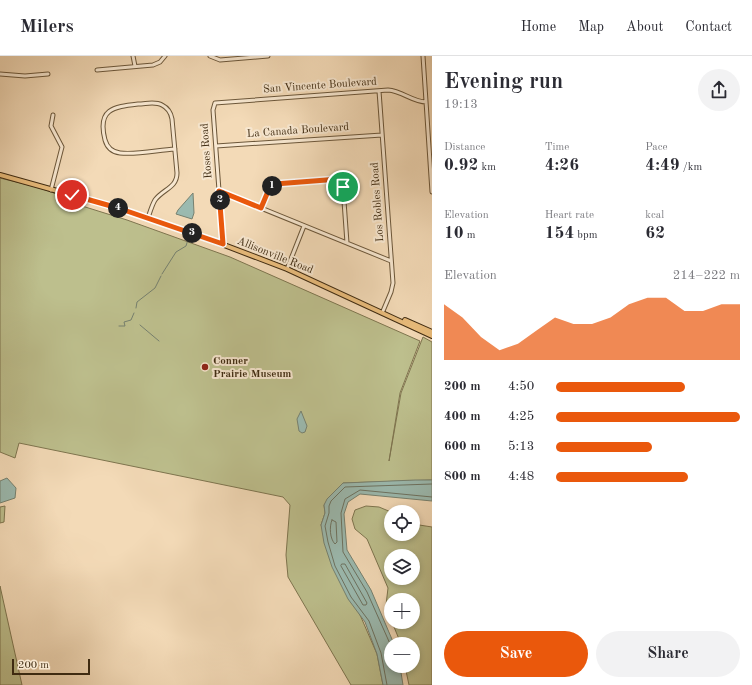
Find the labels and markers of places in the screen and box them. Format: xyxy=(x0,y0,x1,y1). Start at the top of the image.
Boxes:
pin xyxy=(326,170,360,204)
pin: 1 xyxy=(262,176,282,196)
pin xyxy=(55,178,89,212)
pin: 2 xyxy=(210,190,230,210)
pin: 4 xyxy=(108,198,128,218)
pin: 3 xyxy=(182,223,202,243)
place label: Conner Prairie Museum xyxy=(213,356,291,380)
marker: Conner Prairie Museum xyxy=(200,362,210,372)

